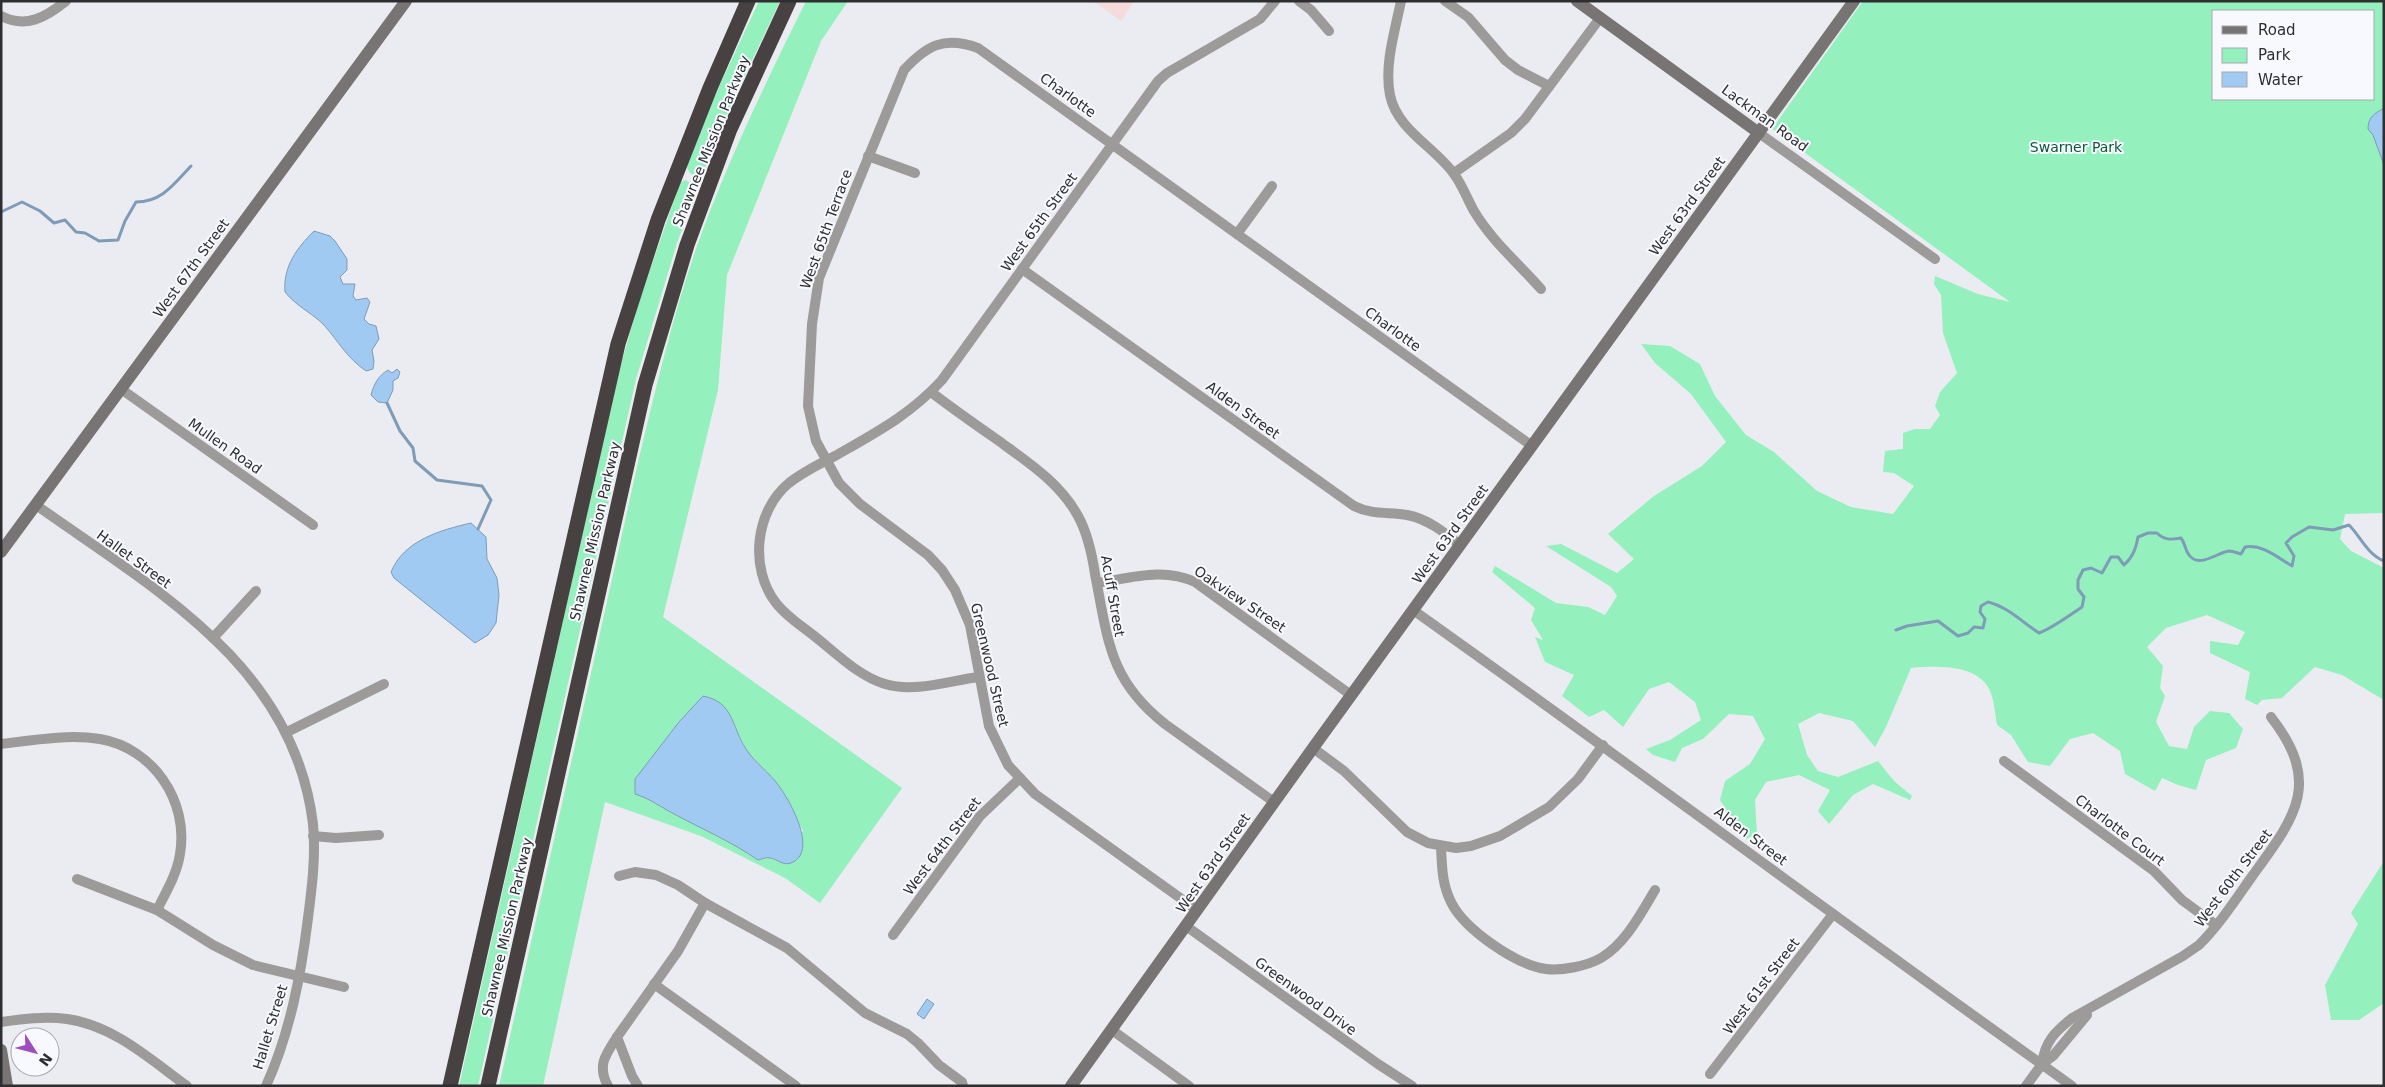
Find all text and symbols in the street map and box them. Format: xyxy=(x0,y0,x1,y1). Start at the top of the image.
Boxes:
legend xyxy=(2212,10,2375,100)
text: Road xyxy=(2258,21,2296,39)
text: Park xyxy=(2258,46,2291,64)
street label: Shawnee Mission Parkway xyxy=(669,53,753,229)
street label: Charlotte xyxy=(1037,69,1099,121)
text: Water xyxy=(2258,71,2303,89)
street label: Lackman Road xyxy=(1719,81,1811,155)
park label: Swarner Park xyxy=(2030,139,2123,155)
street label: West 63rd Street xyxy=(1646,153,1728,258)
street label: West 65th Terrace xyxy=(797,167,855,291)
street label: West 65th Street xyxy=(998,169,1080,274)
street label: West 67th Street xyxy=(150,215,232,320)
street label: Charlotte xyxy=(1362,303,1424,355)
street label: Alden Street xyxy=(1203,378,1283,442)
street label: Mullen Road xyxy=(185,415,265,477)
street label: Shawnee Mission Parkway xyxy=(567,440,623,622)
street label: West 63rd Street xyxy=(1409,481,1491,586)
street label: Hallet Street xyxy=(94,527,175,592)
street label: Acuff Street xyxy=(1098,554,1128,639)
street label: Oakview Street xyxy=(1191,562,1289,636)
street label: Greenwood Street xyxy=(968,601,1012,729)
street label: Charlotte Court xyxy=(2072,791,2168,869)
street label: West 64th Street xyxy=(900,794,984,898)
street label: Alden Street xyxy=(1712,803,1791,869)
street label: West 63rd Street xyxy=(1173,810,1254,916)
street label: West 60th Street xyxy=(2191,826,2275,930)
street label: Shawnee Mission Parkway xyxy=(479,836,535,1018)
street label: West 61st Street xyxy=(1720,934,1803,1037)
street label: Greenwood Drive xyxy=(1252,954,1360,1038)
street label: Hallet Street xyxy=(249,982,291,1071)
north arrow xyxy=(10,1027,60,1077)
text: N xyxy=(36,1050,55,1069)

